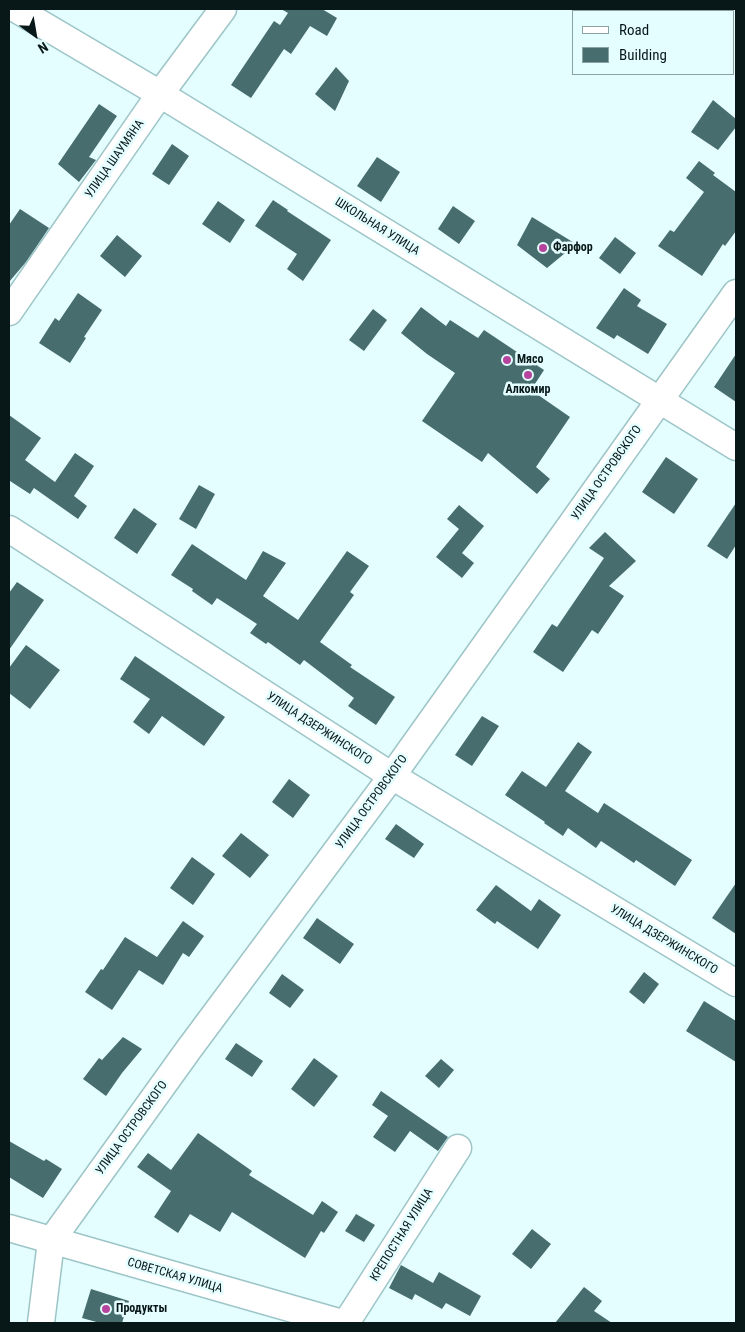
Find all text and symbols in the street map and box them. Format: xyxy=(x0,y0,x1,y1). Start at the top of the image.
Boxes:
north arrow xyxy=(10,10,60,60)
legend xyxy=(572,10,735,75)
text: Road xyxy=(619,21,649,39)
text: N xyxy=(35,39,51,57)
text: Building xyxy=(619,46,667,64)
street label: УЛИЦА ШАУМЯНА xyxy=(83,117,147,201)
street label: ШКОЛЬНАЯ УЛИЦА xyxy=(332,195,422,259)
place label: Фарфор xyxy=(553,241,593,255)
marker: Фарфор xyxy=(537,242,549,254)
place label: Мясо xyxy=(517,353,544,367)
marker: Мясо xyxy=(501,354,513,366)
marker: Алкомир xyxy=(522,369,534,381)
place label: Алкомир xyxy=(506,383,550,397)
street label: УЛИЦА ОСТРОВСКОГО xyxy=(569,423,645,523)
street label: УЛИЦА ДЗЕРЖИНСКОГО xyxy=(264,690,374,768)
street label: УЛИЦА ОСТРОВСКОГО xyxy=(333,752,411,852)
street label: УЛИЦА ДЗЕРЖИНСКОГО xyxy=(608,902,720,978)
street label: УЛИЦА ОСТРОВСКОГО xyxy=(93,1078,171,1178)
street label: КРЕПОСТНАЯ УЛИЦА xyxy=(368,1186,436,1284)
street label: СОВЕТСКАЯ УЛИЦА xyxy=(126,1256,224,1296)
place label: Продукты xyxy=(116,1302,167,1316)
marker: Продукты xyxy=(100,1303,112,1315)

